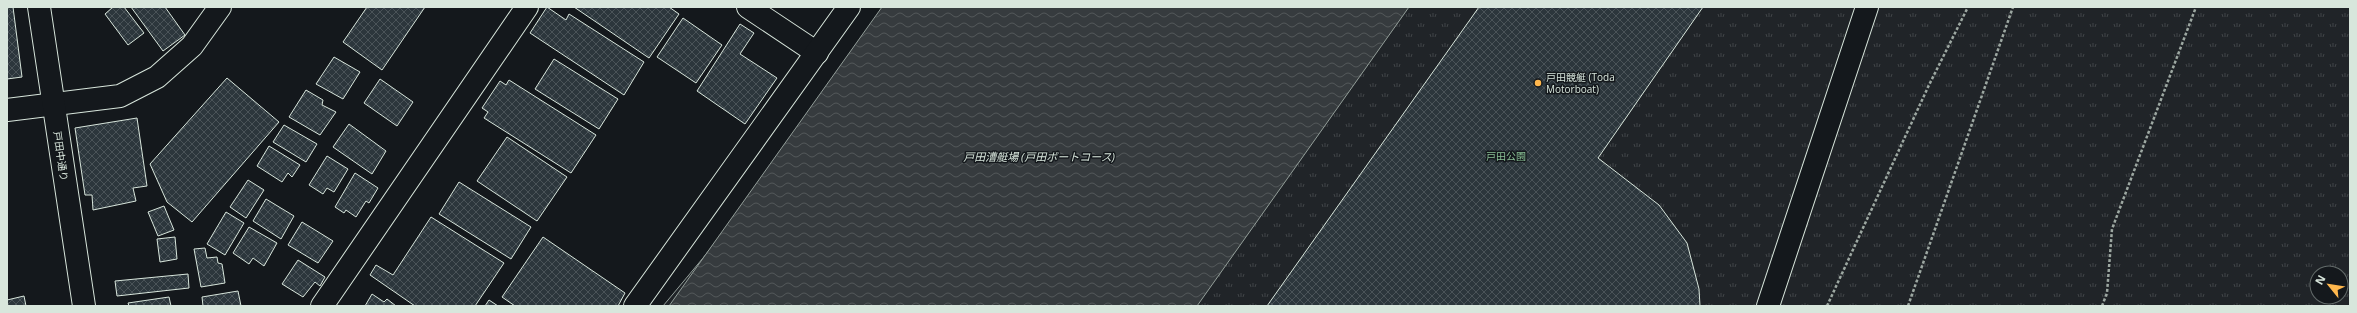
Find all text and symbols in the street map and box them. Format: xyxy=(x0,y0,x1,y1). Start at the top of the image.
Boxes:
place label: 戸田競艇 (Toda Motorboat) xyxy=(1546,70,1615,96)
marker: 戸田競艇 (Toda Motorboat) xyxy=(1533,78,1543,88)
street label: 戸田中通り xyxy=(51,130,71,182)
water label: 戸田漕艇場 (戸田ボートコース) xyxy=(963,149,1115,164)
park label: 戸田公園 xyxy=(1486,149,1526,163)
north arrow xyxy=(2309,265,2349,305)
text: N xyxy=(2311,272,2329,287)

